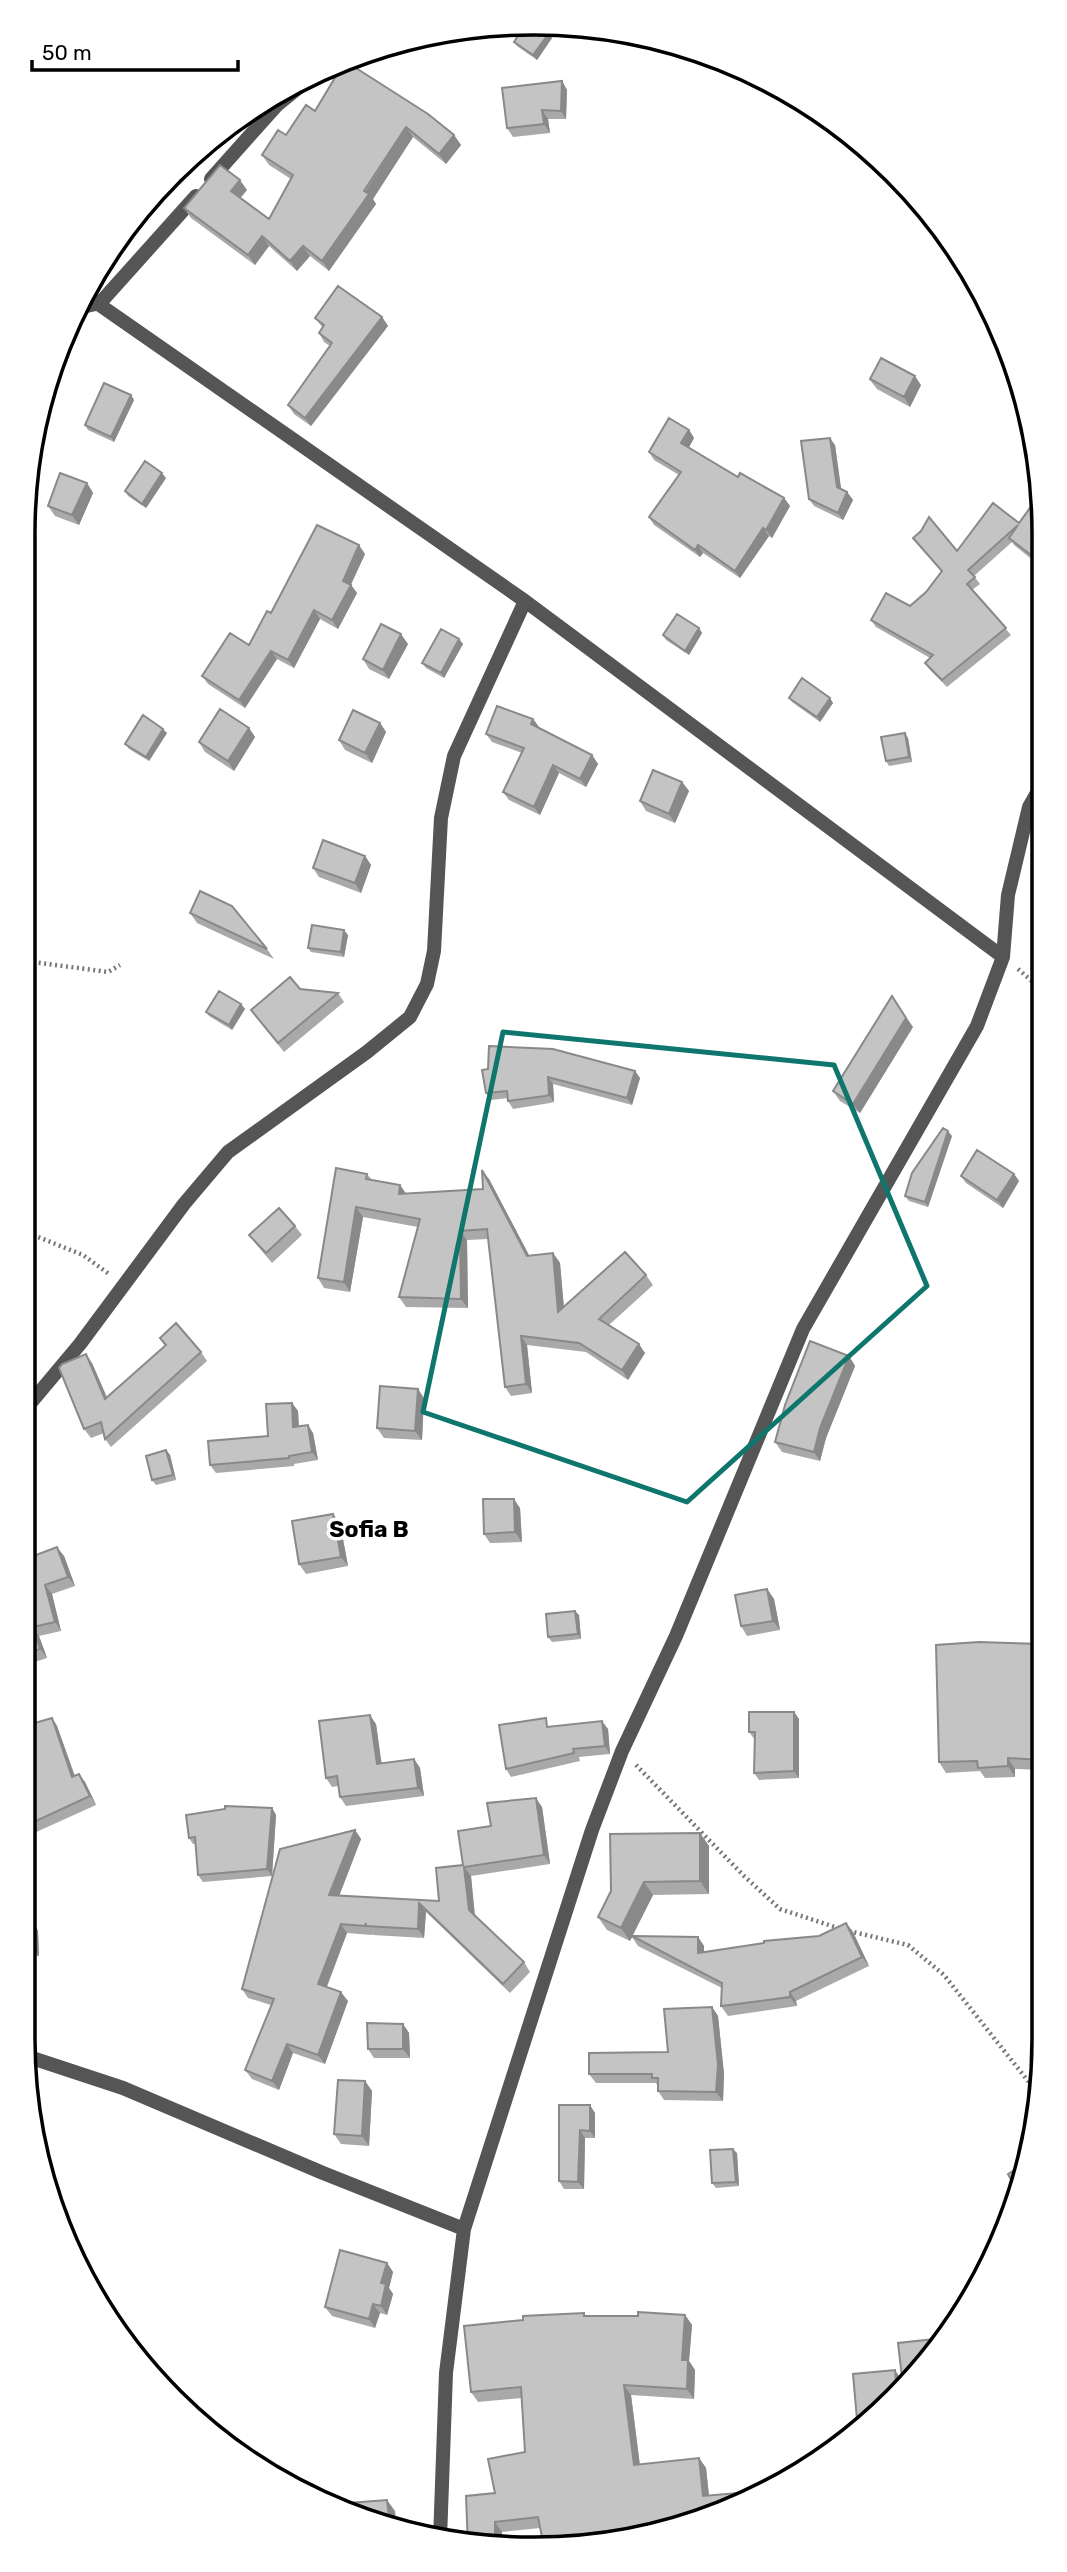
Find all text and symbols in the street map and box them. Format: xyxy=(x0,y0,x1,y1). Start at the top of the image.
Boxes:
scale bar xyxy=(32,28,238,72)
text: 50 m xyxy=(42,40,92,65)
district label: Sofia B xyxy=(329,1515,409,1543)

